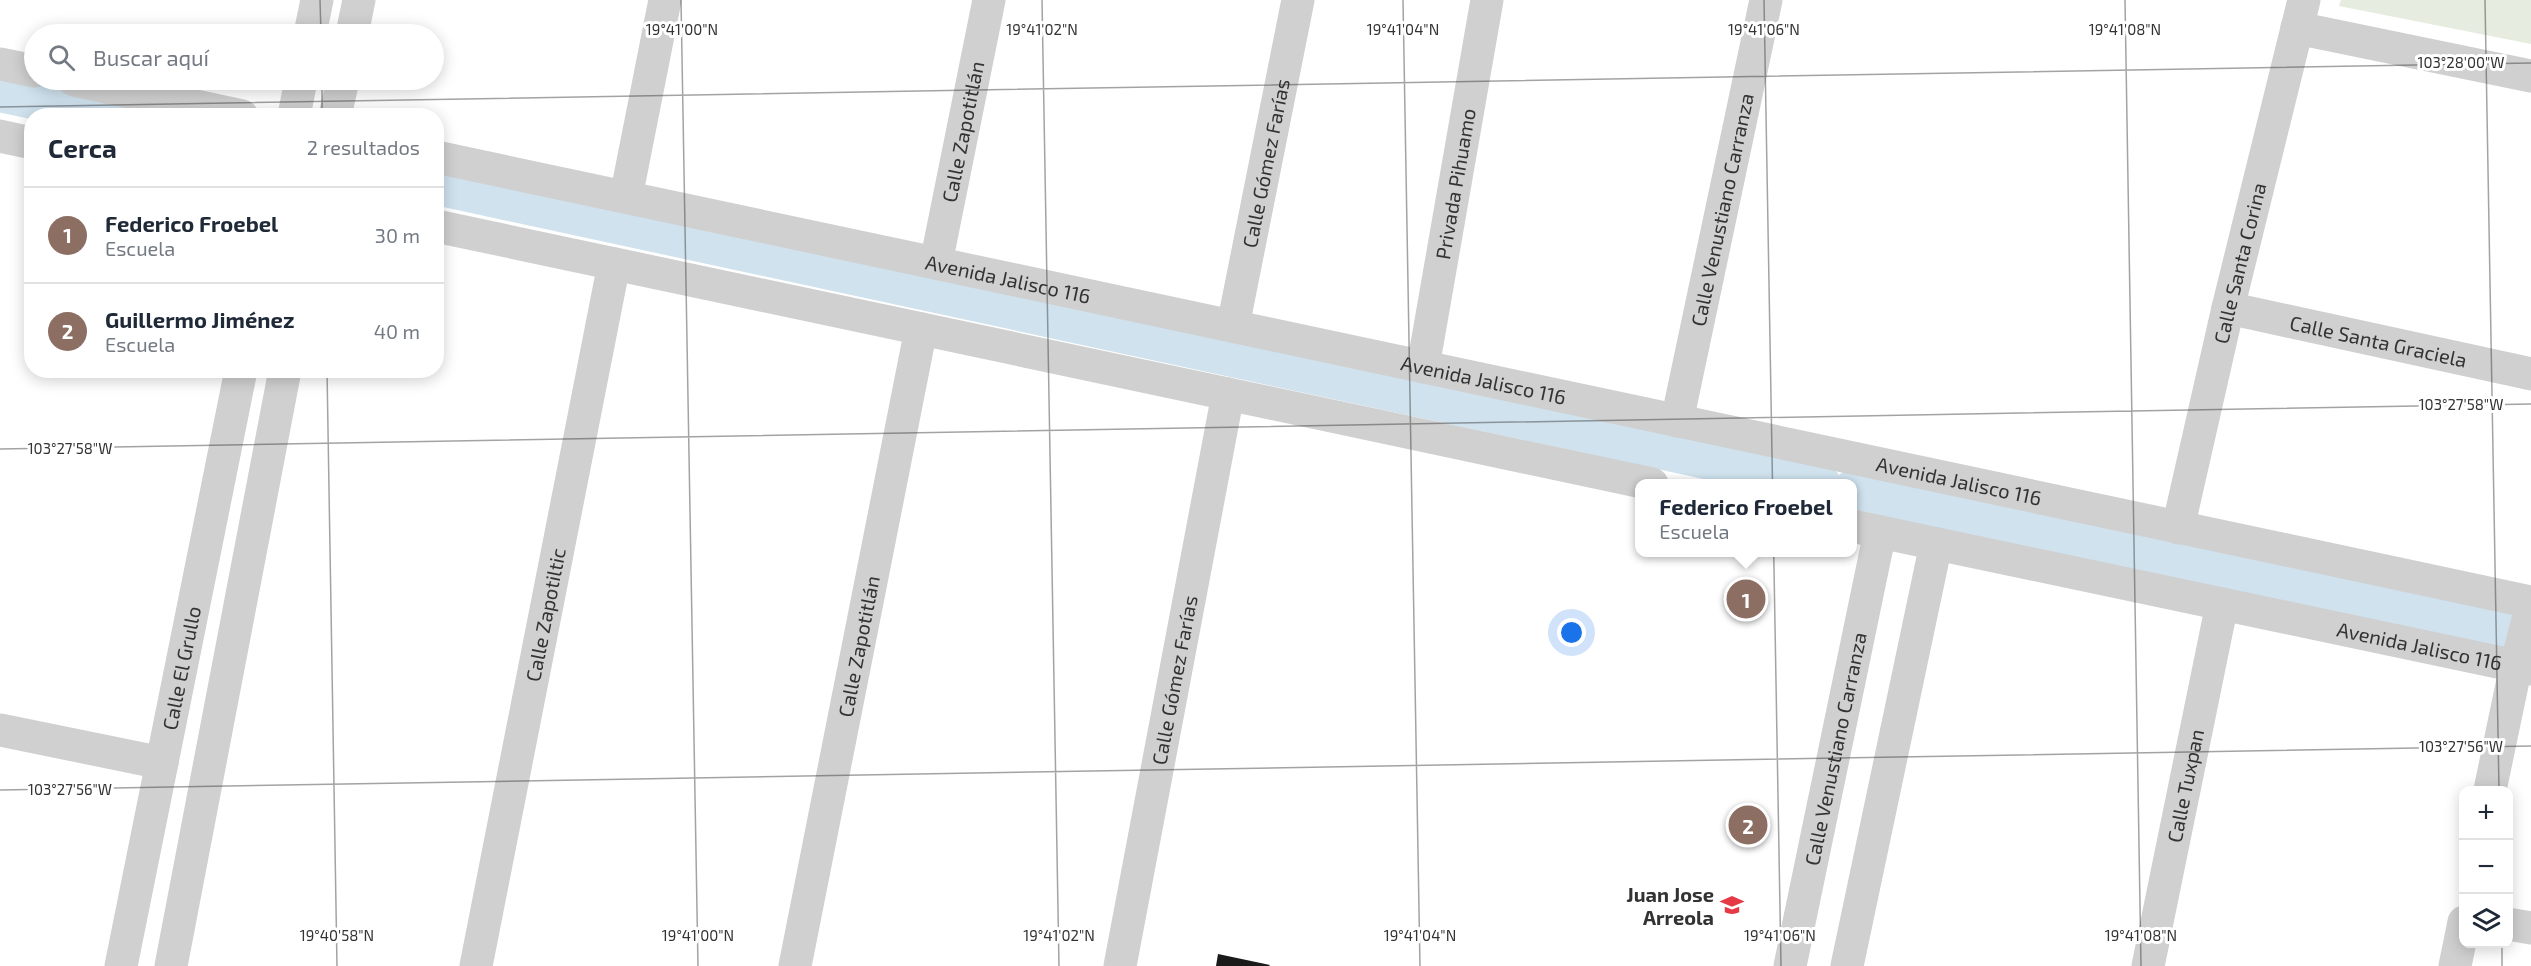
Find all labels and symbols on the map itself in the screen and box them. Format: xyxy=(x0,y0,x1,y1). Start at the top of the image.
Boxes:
text: 19°41'00"N xyxy=(646,20,718,38)
text: 19°41'02"N xyxy=(1006,20,1078,38)
text: 19°41'04"N xyxy=(1367,20,1439,38)
text: 19°41'06"N xyxy=(1728,20,1800,38)
text: 19°41'08"N xyxy=(2089,20,2161,38)
text: 103°28'00"W xyxy=(2417,53,2505,71)
street label: Calle Zapotitlán xyxy=(937,59,988,204)
street label: Calle Gómez Farías xyxy=(1237,77,1294,250)
street label: Calle Venustiano Carranza xyxy=(1685,91,1758,328)
street label: Privada Pihuamo xyxy=(1430,106,1480,261)
street label: Calle Santa Corina xyxy=(2208,180,2271,346)
street label: Avenida Jalisco 116 xyxy=(924,249,1093,308)
street label: Calle Santa Graciela xyxy=(2288,310,2469,372)
street label: Avenida Jalisco 116 xyxy=(1399,350,1568,409)
text: 103°27'58"W xyxy=(2419,395,2503,413)
text: 103°27'58"W xyxy=(28,439,112,457)
street label: Avenida Jalisco 116 xyxy=(1874,451,2044,510)
street label: Calle Zapotiltic xyxy=(520,546,570,684)
street label: Calle Zapotitlán xyxy=(833,573,884,719)
pin: 1 xyxy=(1726,576,1766,622)
street label: Calle Gómez Farías xyxy=(1146,593,1202,767)
street label: Calle El Grullo xyxy=(157,604,205,732)
street label: Avenida Jalisco 116 xyxy=(2335,616,2504,675)
your location xyxy=(1557,618,1586,647)
street label: Calle Venustiano Carranza xyxy=(1799,630,1871,867)
street label: Calle Tuxpan xyxy=(2162,727,2208,845)
text: 103°27'56"W xyxy=(2419,737,2503,755)
text: 103°27'56"W xyxy=(28,780,112,798)
pin: 2 xyxy=(1728,802,1768,848)
place label: Juan Jose Arreola xyxy=(1626,882,1714,929)
school or university icon: Juan Jose Arreola xyxy=(1719,892,1745,918)
text: 19°40'58"N xyxy=(300,926,374,944)
text: 19°41'00"N xyxy=(662,926,734,944)
text: 19°41'02"N xyxy=(1023,926,1095,944)
text: 19°41'04"N xyxy=(1384,926,1456,944)
text: 19°41'06"N xyxy=(1744,926,1816,944)
text: 19°41'08"N xyxy=(2105,926,2177,944)

